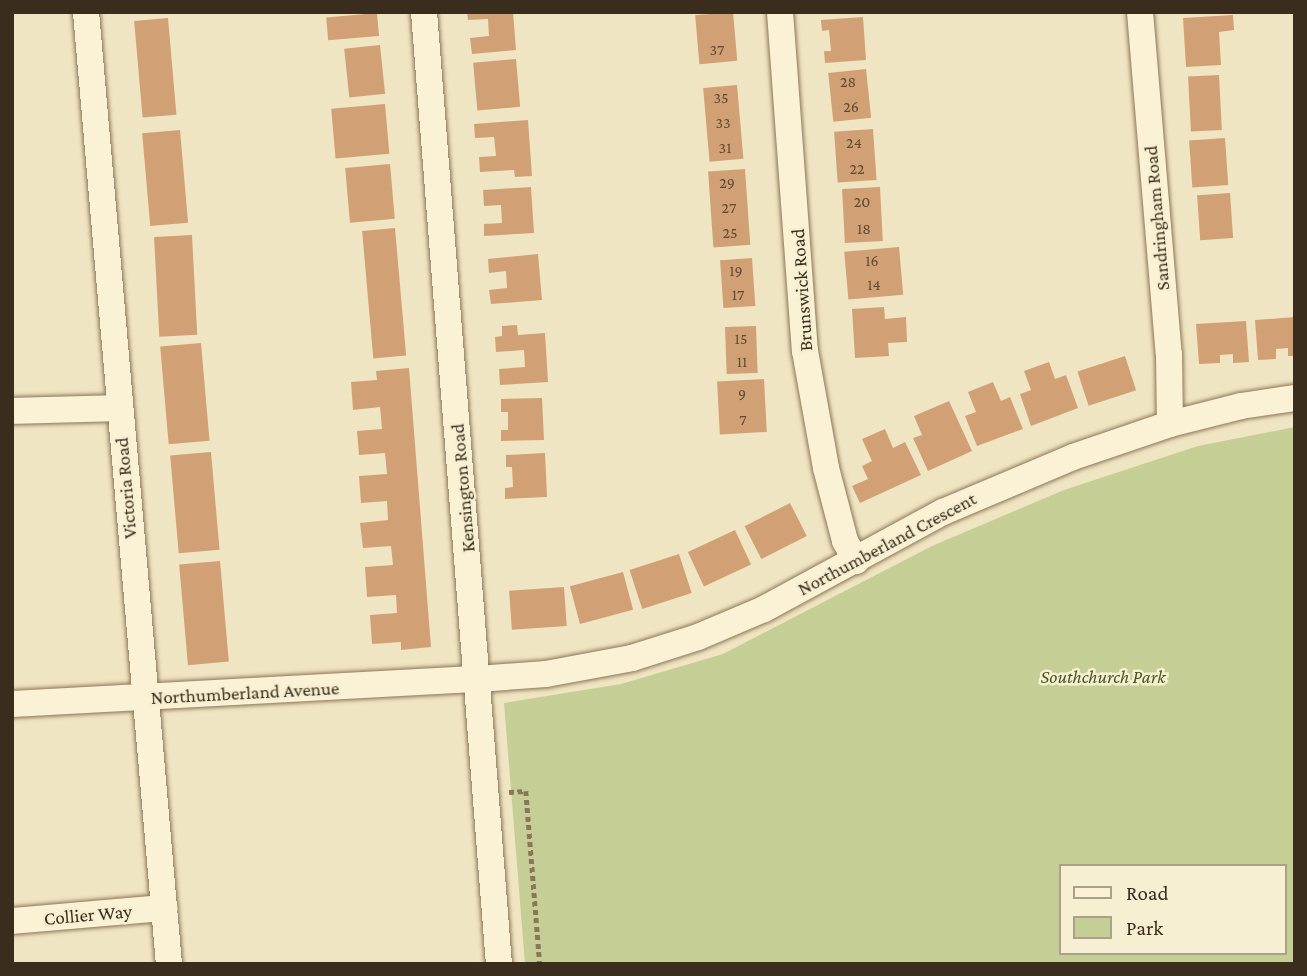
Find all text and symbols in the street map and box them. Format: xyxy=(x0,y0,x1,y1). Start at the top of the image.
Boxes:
house number: 37 xyxy=(710,40,724,60)
house number: 28 xyxy=(840,72,856,92)
house number: 35 xyxy=(713,88,729,108)
house number: 26 xyxy=(843,97,859,117)
house number: 33 xyxy=(715,113,731,133)
house number: 24 xyxy=(846,133,862,153)
house number: 31 xyxy=(719,138,731,158)
street label: Sandringham Road xyxy=(1139,145,1175,291)
house number: 22 xyxy=(849,159,865,179)
house number: 29 xyxy=(719,173,735,193)
house number: 20 xyxy=(854,192,870,212)
house number: 27 xyxy=(722,198,736,218)
house number: 18 xyxy=(857,219,871,239)
house number: 25 xyxy=(722,223,738,243)
street label: Brunswick Road xyxy=(786,228,818,352)
house number: 16 xyxy=(865,251,879,271)
house number: 19 xyxy=(729,261,743,281)
house number: 14 xyxy=(867,275,881,295)
house number: 17 xyxy=(732,285,744,305)
house number: 15 xyxy=(735,329,747,349)
house number: 11 xyxy=(737,352,747,372)
house number: 9 xyxy=(738,384,746,404)
house number: 7 xyxy=(739,410,747,430)
street label: Kensington Road xyxy=(446,423,480,553)
street label: Victoria Road xyxy=(110,436,142,540)
street label: Northumberland Crescent xyxy=(794,487,980,601)
park label: Southchurch Park xyxy=(1040,666,1166,688)
street label: Northumberland Avenue xyxy=(150,677,340,709)
legend xyxy=(1058,864,1286,955)
text: Road xyxy=(1126,881,1169,905)
street label: Collier Way xyxy=(43,900,133,930)
text: Park xyxy=(1126,916,1163,940)

